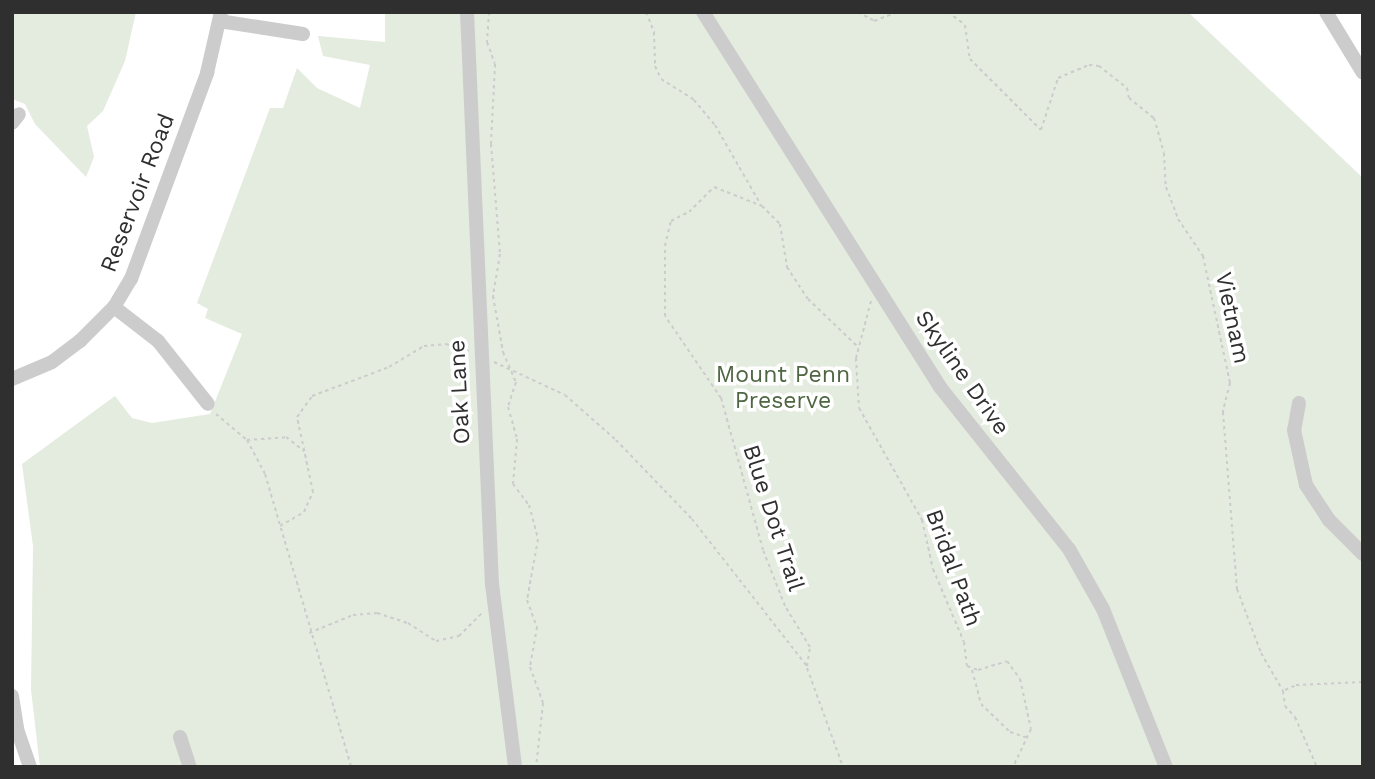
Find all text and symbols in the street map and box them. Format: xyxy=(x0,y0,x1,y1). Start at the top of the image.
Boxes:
street label: Reservoir Road xyxy=(95,110,181,276)
street label: Vietnam xyxy=(1209,270,1255,366)
street label: Skyline Drive xyxy=(909,306,1015,440)
street label: Oak Lane xyxy=(443,339,477,445)
park label: Mount Penn Preserve xyxy=(716,361,850,415)
street label: Blue Dot Trail xyxy=(736,441,810,595)
street label: Bridal Path xyxy=(919,505,987,631)

